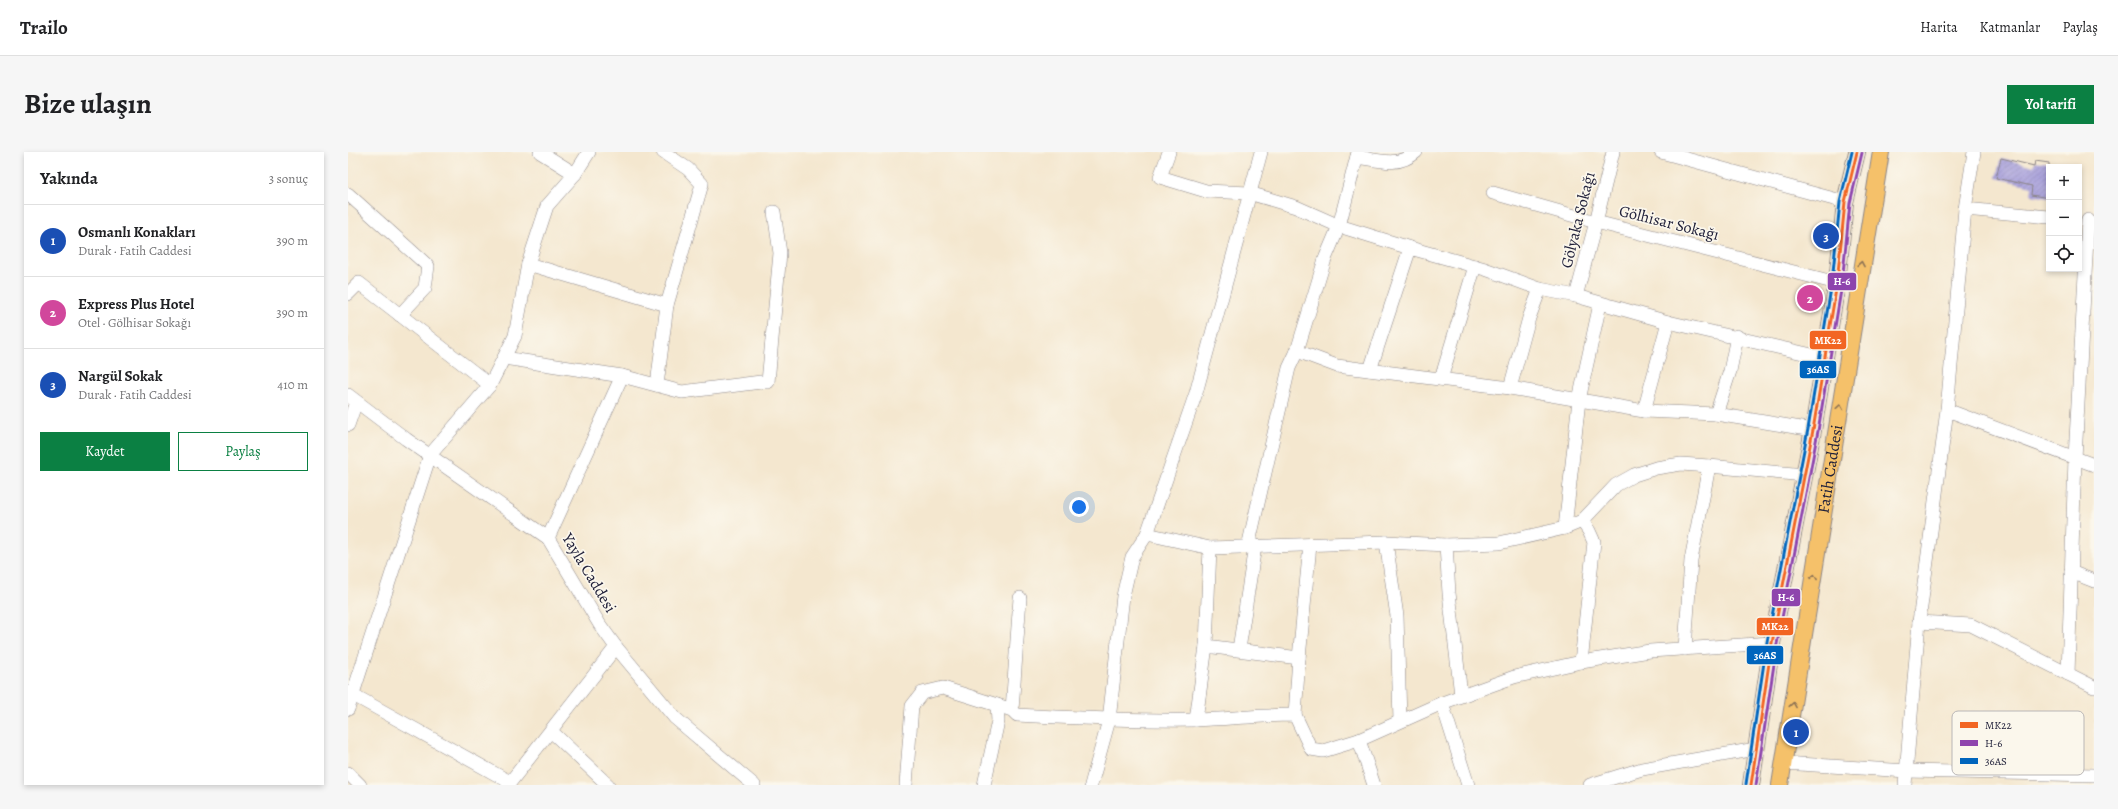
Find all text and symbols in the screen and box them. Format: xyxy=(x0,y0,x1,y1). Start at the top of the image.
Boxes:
text: Trailo xyxy=(20,15,68,41)
text: Harita xyxy=(1920,18,1958,37)
text: Katmanlar xyxy=(1980,18,2040,37)
text: Paylaş xyxy=(2062,18,2098,37)
text: Bize ulaşın xyxy=(24,85,152,123)
button: Yol tarifi xyxy=(2007,85,2094,124)
map controls xyxy=(2046,164,2082,272)
button: + xyxy=(2046,164,2082,200)
text: Yakında xyxy=(40,167,98,190)
text: 3 sonuç xyxy=(269,170,308,187)
street label: Gölyaka Sokağı xyxy=(1555,170,1601,270)
street label: Gölhisar Sokağı xyxy=(1617,200,1721,246)
button: − xyxy=(2046,200,2082,236)
pin: 3 xyxy=(1813,221,1839,251)
text: Osmanlı Konakları xyxy=(78,222,196,242)
text: 1 xyxy=(51,232,55,249)
text: 390 m xyxy=(276,232,308,249)
button: locate xyxy=(2046,236,2082,272)
text: Durak · Fatih Caddesi xyxy=(78,242,192,259)
one-way arrow xyxy=(1857,261,1865,267)
line badge: H-6 xyxy=(1827,272,1857,291)
text: H-6 xyxy=(1834,274,1850,289)
pin: 2 xyxy=(1797,283,1823,313)
text: Express Plus Hotel xyxy=(78,294,194,314)
text: 2 xyxy=(50,304,56,321)
text: 390 m xyxy=(276,304,308,321)
text: Otel · Gölhisar Sokağı xyxy=(78,314,191,331)
line badge: MK22 xyxy=(1809,330,1847,350)
text: MK22 xyxy=(1814,333,1842,348)
line badge: 36AS xyxy=(1799,360,1837,379)
text: 36AS xyxy=(1807,362,1829,377)
text: Nargül Sokak xyxy=(78,366,163,386)
text: 3 xyxy=(50,376,56,393)
text: 410 m xyxy=(277,376,308,393)
text: Durak · Fatih Caddesi xyxy=(78,386,192,403)
one-way arrow xyxy=(1835,404,1844,410)
street label: Fatih Caddesi xyxy=(1813,423,1848,515)
button: Kaydet xyxy=(40,432,170,471)
button: Paylaş xyxy=(178,432,308,471)
your location xyxy=(1069,497,1089,517)
street label: Yayla Caddesi xyxy=(556,528,621,617)
one-way arrow xyxy=(1809,574,1818,580)
line badge: H-6 xyxy=(1771,588,1801,607)
text: H-6 xyxy=(1778,590,1794,605)
line badge: MK22 xyxy=(1756,617,1794,636)
text: MK22 xyxy=(1761,619,1789,634)
line badge: 36AS xyxy=(1746,645,1784,665)
text: 36AS xyxy=(1754,648,1776,663)
one-way arrow xyxy=(1788,702,1797,708)
legend xyxy=(1952,711,2084,775)
pin: 1 xyxy=(1783,717,1809,747)
text: MK22 xyxy=(1985,718,2012,733)
text: H-6 xyxy=(1985,736,2002,751)
text: 36AS xyxy=(1985,754,2007,769)

